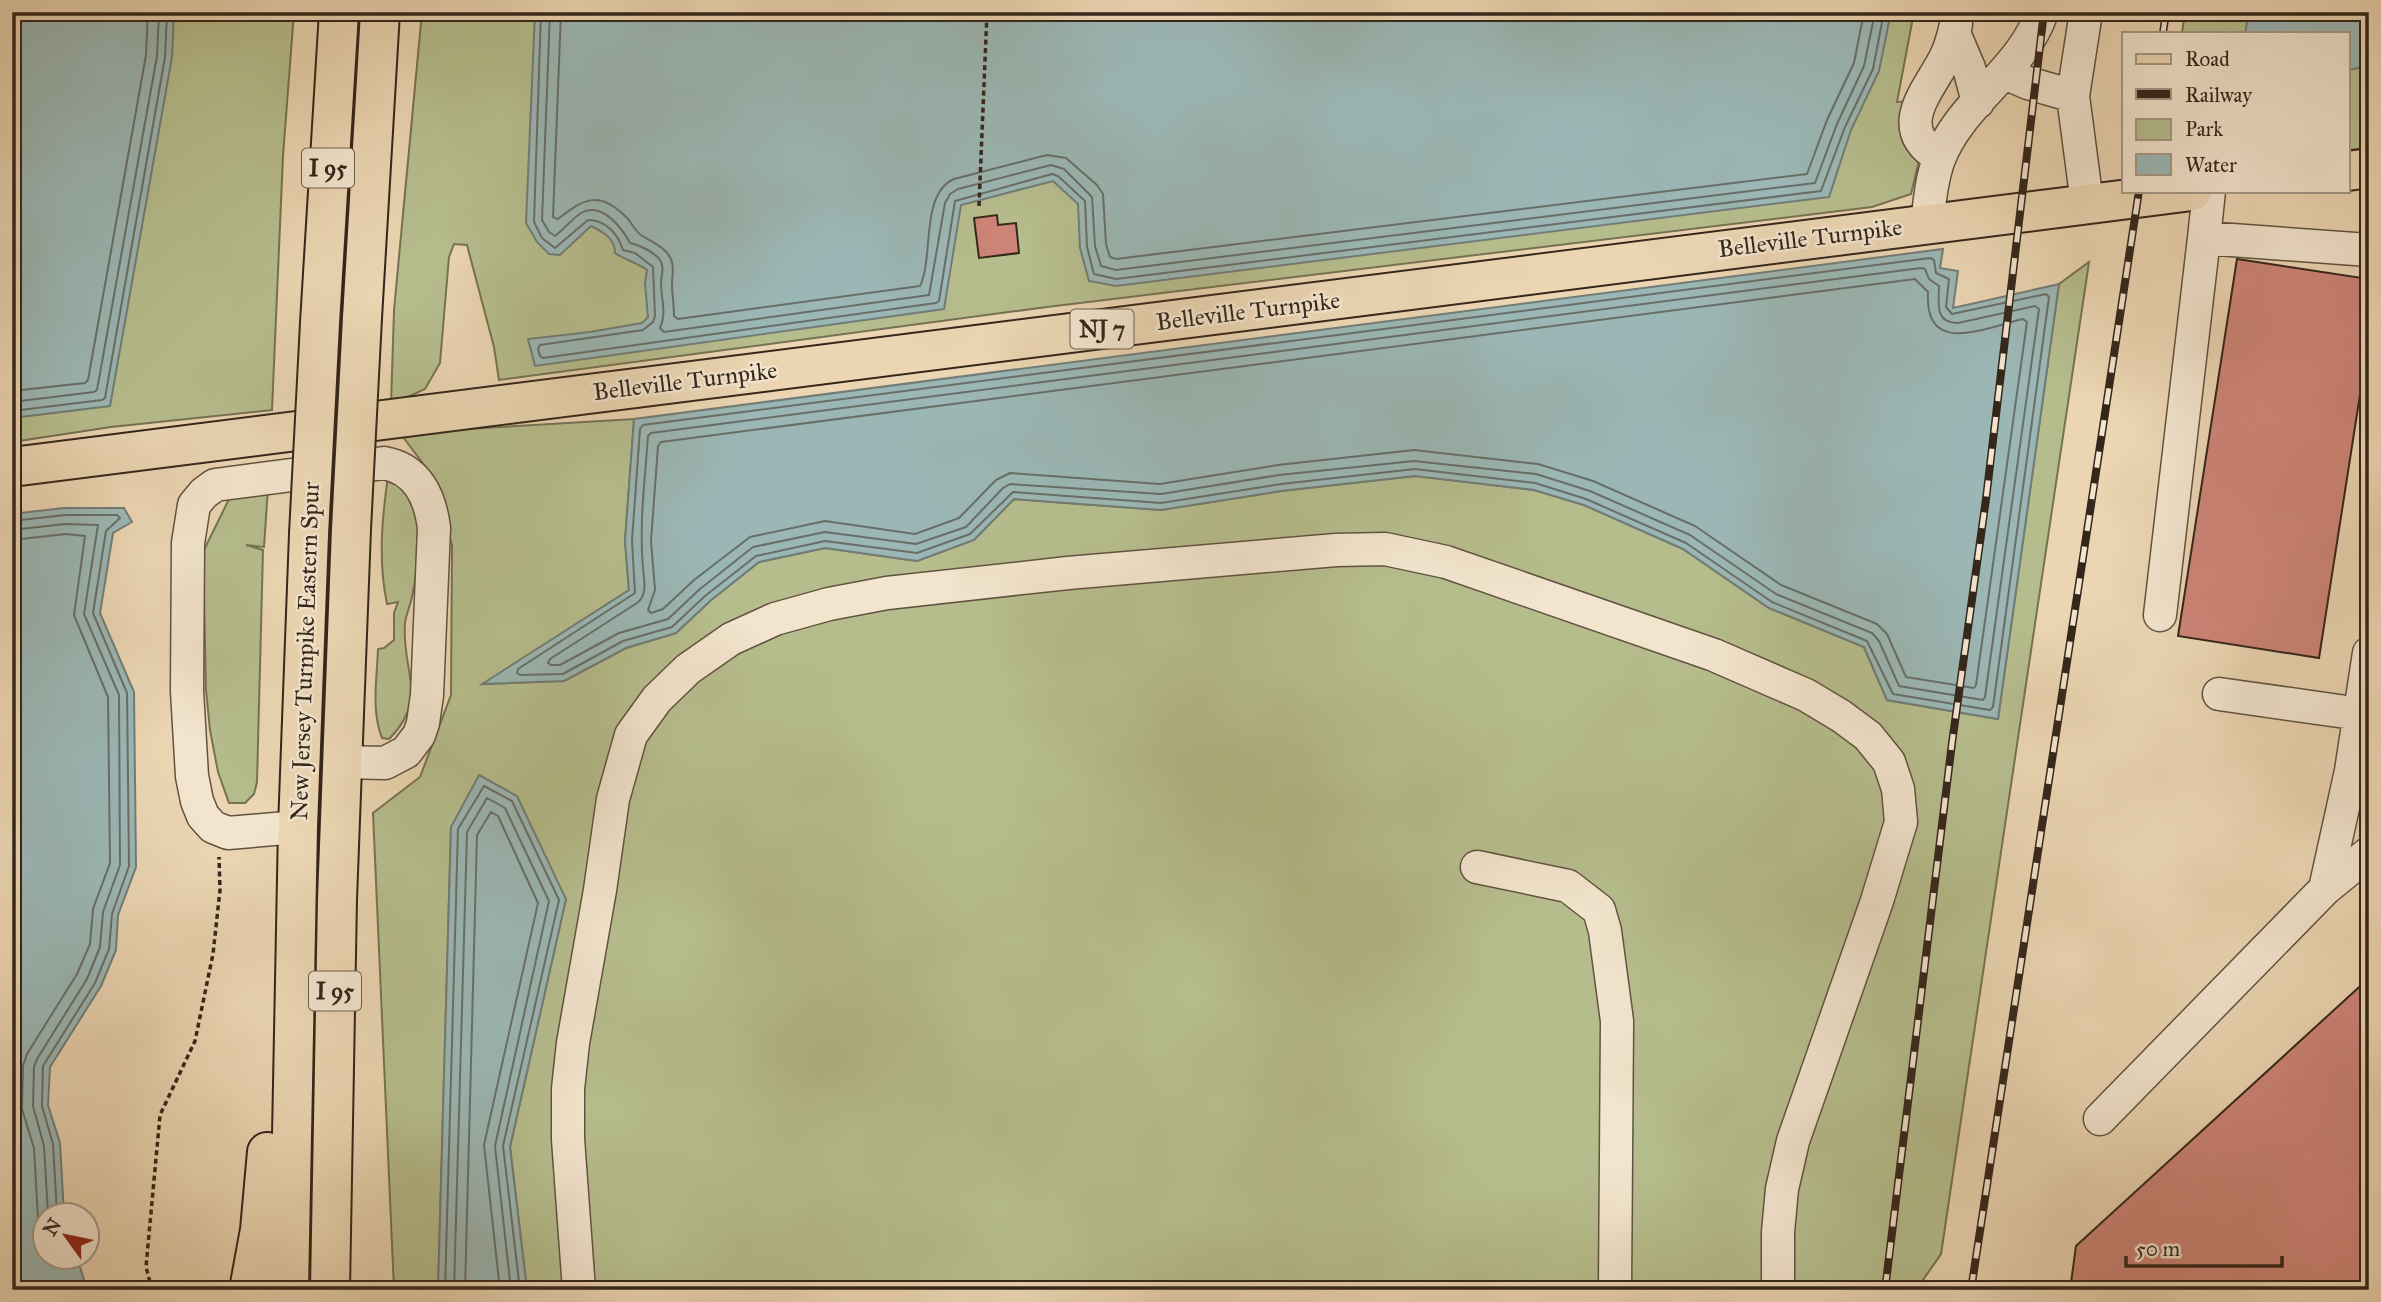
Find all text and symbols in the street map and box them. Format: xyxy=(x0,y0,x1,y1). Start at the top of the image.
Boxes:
legend xyxy=(2122,32,2350,192)
text: Road xyxy=(2185,46,2230,72)
text: Railway xyxy=(2185,82,2253,108)
text: Park xyxy=(2185,116,2223,142)
road number: I 95 xyxy=(302,148,354,188)
text: Water xyxy=(2185,152,2237,178)
street label: Belleville Turnpike xyxy=(1716,212,1904,264)
street label: Belleville Turnpike xyxy=(1154,285,1342,337)
road number: NJ 7 xyxy=(1070,310,1134,348)
street label: Belleville Turnpike xyxy=(591,355,779,407)
street label: New Jersey Turnpike Eastern Spur xyxy=(284,481,326,821)
road number: I 95 xyxy=(309,972,361,1010)
north arrow xyxy=(32,1200,102,1270)
text: N xyxy=(38,1214,66,1240)
scale bar xyxy=(2126,1225,2281,1269)
text: 50 m xyxy=(2136,1236,2181,1262)

